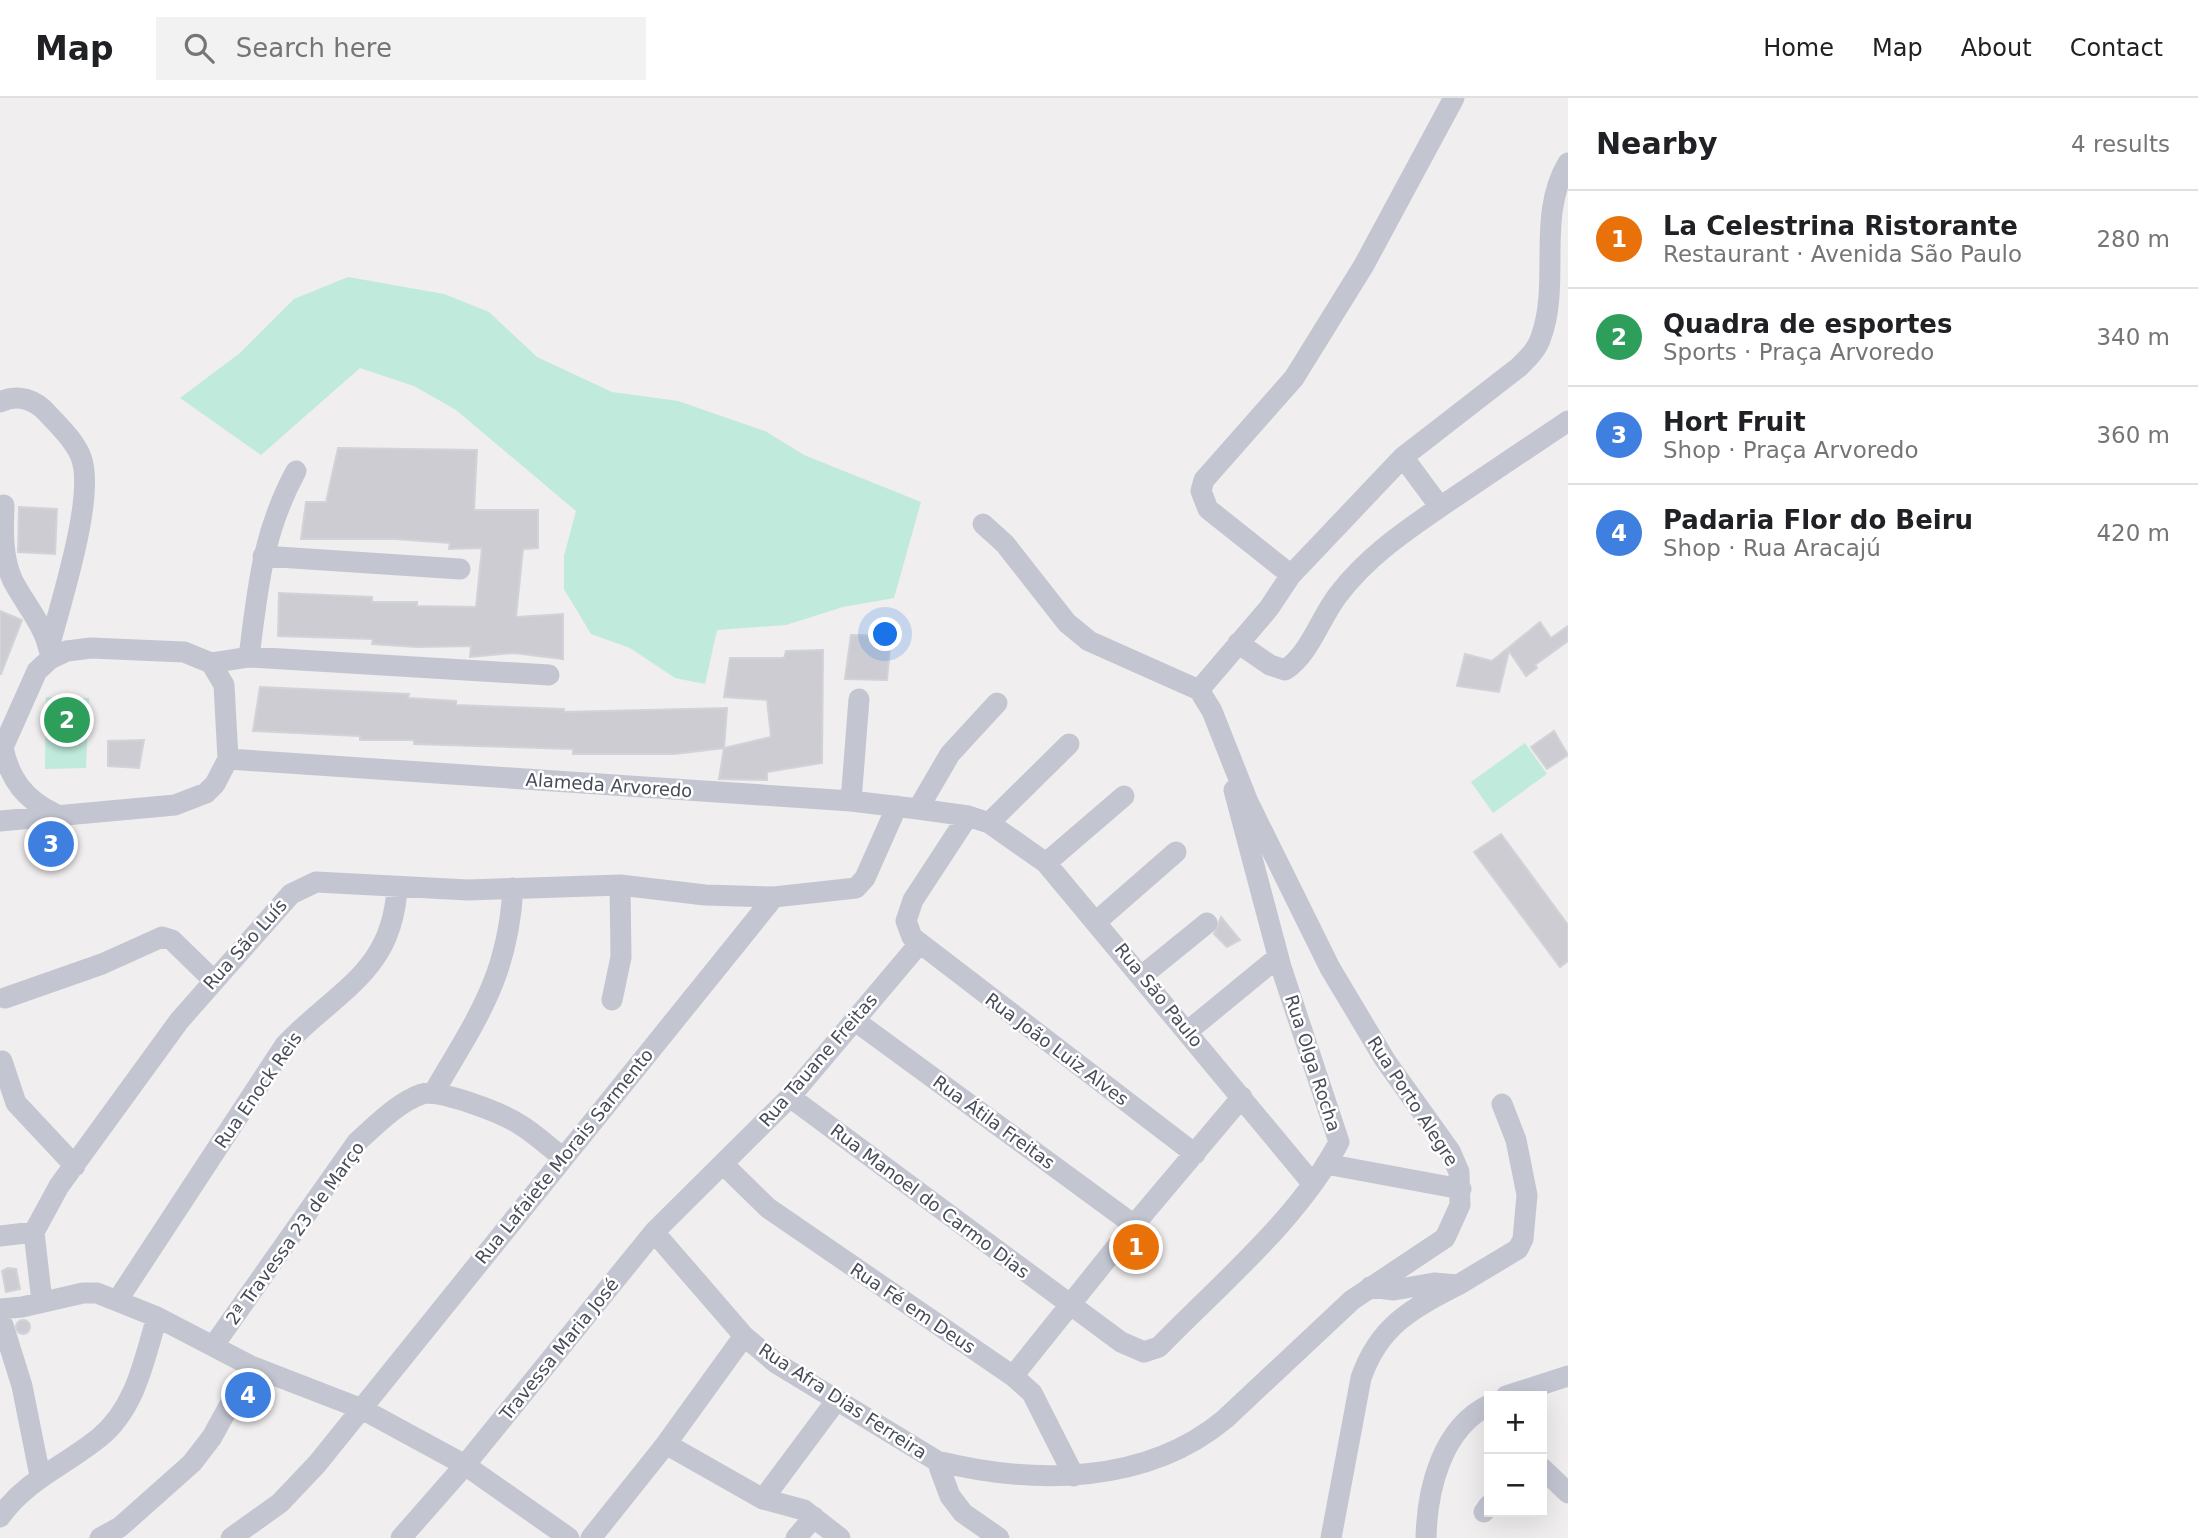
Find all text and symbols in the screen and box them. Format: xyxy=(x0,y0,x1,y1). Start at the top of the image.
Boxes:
search box xyxy=(156,17,646,80)
text: Map xyxy=(35,29,114,68)
icon: search xyxy=(180,29,218,67)
text: Search here xyxy=(236,33,392,63)
text: Home xyxy=(1763,34,1834,62)
text: Map xyxy=(1872,34,1923,62)
text: About xyxy=(1961,34,2032,62)
text: Contact xyxy=(2070,34,2163,62)
text: Nearby xyxy=(1596,126,1718,161)
text: 4 results xyxy=(2071,131,2170,157)
text: La Celestrina Ristorante xyxy=(1663,211,2018,241)
text: 1 xyxy=(1611,226,1627,252)
text: 280 m xyxy=(2096,226,2170,252)
text: Restaurant · Avenida São Paulo xyxy=(1663,241,2022,267)
text: Quadra de esportes xyxy=(1663,309,1952,339)
text: 2 xyxy=(1611,324,1627,350)
text: 340 m xyxy=(2096,324,2170,350)
text: Sports · Praça Arvoredo xyxy=(1663,339,1934,365)
text: Hort Fruit xyxy=(1663,407,1806,437)
text: 3 xyxy=(1611,422,1627,448)
text: 360 m xyxy=(2096,422,2170,448)
text: Shop · Praça Arvoredo xyxy=(1663,437,1919,463)
text: Padaria Flor do Beiru xyxy=(1663,505,1973,535)
text: 4 xyxy=(1611,520,1627,546)
text: 420 m xyxy=(2096,520,2170,546)
text: Shop · Rua Aracajú xyxy=(1663,535,1881,561)
your location xyxy=(868,617,902,651)
pin: 2 xyxy=(44,694,90,746)
street label: Alameda Arvoredo xyxy=(525,769,693,801)
pin: 3 xyxy=(28,818,74,870)
street label: Rua São Luís xyxy=(199,894,291,994)
street label: Rua São Paulo xyxy=(1111,939,1207,1051)
street label: Rua João Luiz Alves xyxy=(981,988,1133,1110)
street label: Rua Tauane Freitas xyxy=(755,989,881,1131)
street label: Rua Olga Rocha xyxy=(1281,992,1345,1134)
street label: Rua Enock Reis xyxy=(210,1028,306,1152)
street label: Rua Porto Alegre xyxy=(1363,1032,1463,1170)
street label: Rua Lafaiete Morais Sarmento xyxy=(471,1044,657,1268)
street label: Rua Átila Freitas xyxy=(929,1071,1059,1173)
street label: Rua Manoel do Carmo Dias xyxy=(827,1119,1033,1283)
street label: 2ª Travessa 23 de Março xyxy=(222,1137,368,1329)
pin: 1 xyxy=(1113,1221,1159,1273)
street label: Rua Fé em Deus xyxy=(847,1258,979,1358)
street label: Travessa Maria José xyxy=(495,1274,623,1425)
street label: Rua Afra Dias Ferreira xyxy=(755,1339,931,1463)
pin: 4 xyxy=(225,1369,271,1421)
map controls xyxy=(1484,1391,1547,1517)
button: + xyxy=(1484,1391,1547,1454)
button: − xyxy=(1484,1454,1547,1517)

